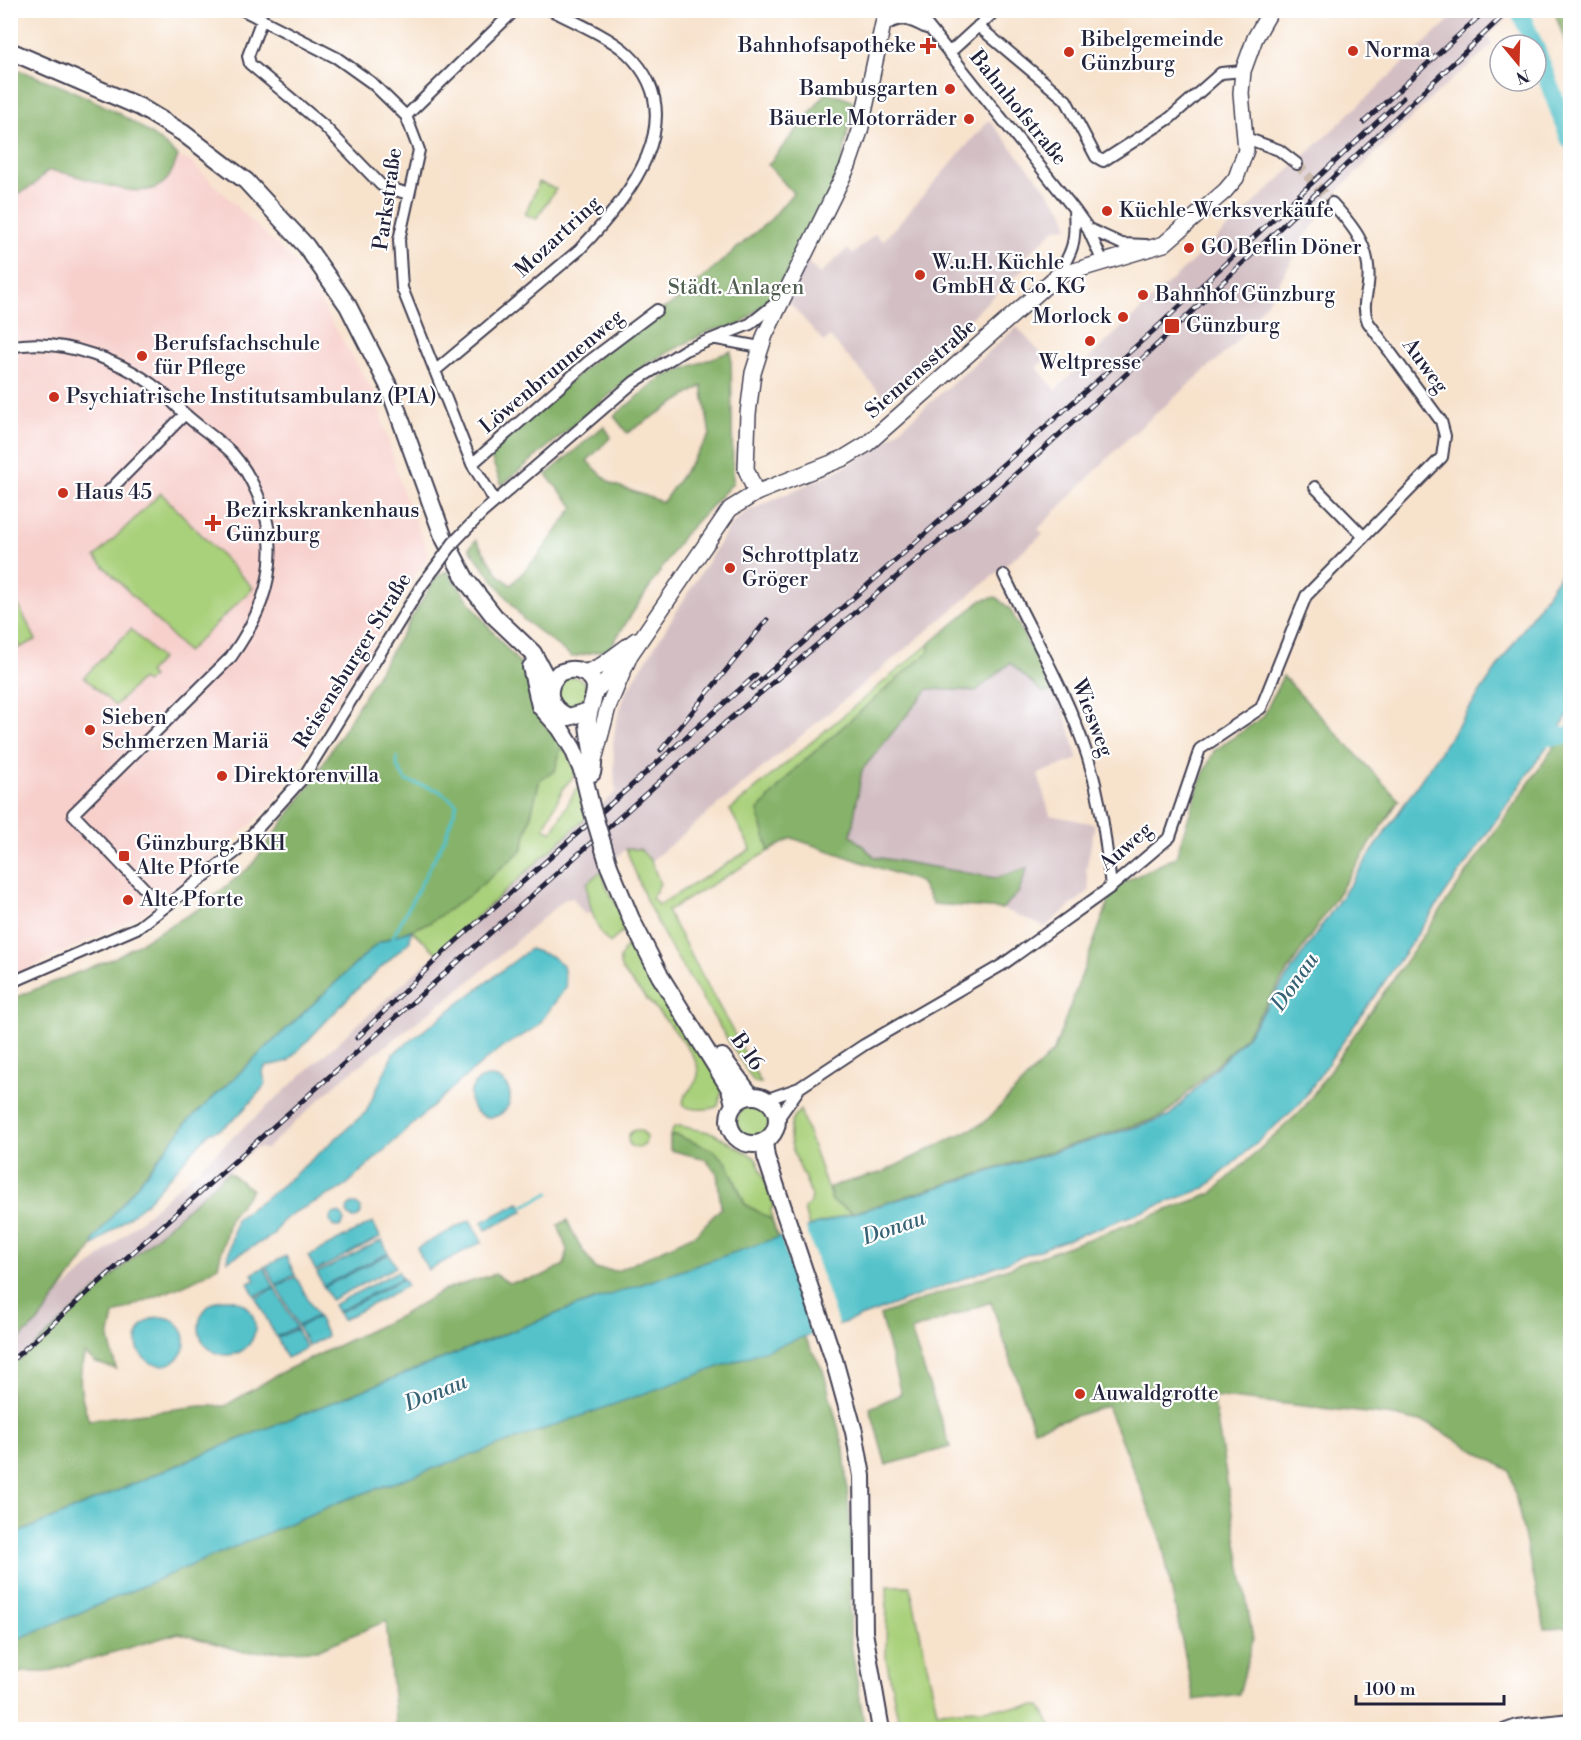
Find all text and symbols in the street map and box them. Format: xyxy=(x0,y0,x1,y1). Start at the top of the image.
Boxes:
place label: Bibelgemeinde Günzburg xyxy=(1080,27,1224,77)
place label: Bahnhofsapotheke xyxy=(737,33,916,59)
north arrow xyxy=(1488,33,1548,93)
place label: Norma xyxy=(1365,38,1431,64)
marker: Bahnhofsapotheke xyxy=(921,39,935,53)
street label: Bahnhofstraße xyxy=(963,44,1072,171)
marker: Norma xyxy=(1346,44,1360,58)
marker: Bibelgemeinde Günzburg xyxy=(1062,45,1076,59)
text: N xyxy=(1513,65,1532,88)
place label: Bambusgarten xyxy=(799,76,938,102)
marker: Bambusgarten xyxy=(943,82,957,96)
place label: Bäuerle Motorräder xyxy=(768,106,957,132)
marker: Bäuerle Motorräder xyxy=(962,112,976,126)
street label: Parkstraße xyxy=(368,146,408,252)
street label: Mozartring xyxy=(510,191,606,283)
place label: Küchle-Werksverkäufe xyxy=(1119,198,1334,224)
marker: Küchle-Werksverkäufe xyxy=(1100,204,1114,218)
place label: GO Berlin Döner xyxy=(1201,235,1362,261)
marker: GO Berlin Döner xyxy=(1182,241,1196,255)
place label: W.u.H. Küchle GmbH & Co. KG xyxy=(931,250,1086,300)
marker: W.u.H. Küchle GmbH & Co. KG xyxy=(913,268,927,282)
park label: Städt. Anlagen xyxy=(668,275,805,301)
place label: Bahnhof Günzburg xyxy=(1154,282,1335,308)
marker: Bahnhof Günzburg xyxy=(1136,288,1150,302)
street label: Löwenbrunnenweg xyxy=(475,304,630,440)
place label: Morlock xyxy=(1032,304,1112,330)
marker: Morlock xyxy=(1116,310,1130,324)
place label: Günzburg xyxy=(1186,313,1280,339)
street label: Siemensstraße xyxy=(860,314,982,424)
marker: Günzburg xyxy=(1163,317,1181,335)
place label: Berufsfachschule für Pflege xyxy=(153,331,320,381)
street label: Auweg xyxy=(1396,332,1454,399)
marker: Weltpresse xyxy=(1083,334,1097,348)
marker: Berufsfachschule für Pflege xyxy=(135,349,149,363)
place label: Weltpresse xyxy=(1038,350,1141,376)
place label: Psychiatrische Institutsambulanz (PIA) xyxy=(66,384,437,410)
marker: Psychiatrische Institutsambulanz (PIA) xyxy=(47,390,61,404)
place label: Haus 45 xyxy=(75,480,152,506)
marker: Haus 45 xyxy=(56,486,70,500)
place label: Bezirkskrankenhaus Günzburg xyxy=(225,498,420,548)
marker: Bezirkskrankenhaus Günzburg xyxy=(204,514,222,532)
place label: Schrottplatz Gröger xyxy=(742,543,859,593)
marker: Schrottplatz Gröger xyxy=(723,561,737,575)
street label: Reisensburger Straße xyxy=(288,568,418,754)
street label: Wiesweg xyxy=(1065,674,1119,761)
place label: Sieben Schmerzen Mariä xyxy=(102,705,269,755)
marker: Sieben Schmerzen Mariä xyxy=(83,723,97,737)
place label: Direktorenvilla xyxy=(234,763,379,789)
marker: Direktorenvilla xyxy=(215,769,229,783)
street label: Auweg xyxy=(1093,817,1158,878)
place label: Günzburg, BKH Alte Pforte xyxy=(135,831,286,881)
marker: Günzburg, BKH Alte Pforte xyxy=(117,849,131,863)
place label: Alte Pforte xyxy=(139,887,244,913)
marker: Alte Pforte xyxy=(121,893,135,907)
water label: Donau xyxy=(1265,947,1325,1017)
street label: B 16 xyxy=(724,1027,769,1076)
water label: Donau xyxy=(858,1204,930,1252)
water label: Donau xyxy=(400,1368,472,1418)
place label: Auwaldgrotte xyxy=(1091,1381,1219,1407)
marker: Auwaldgrotte xyxy=(1073,1387,1087,1401)
scale bar xyxy=(1356,1668,1504,1706)
text: 100 m xyxy=(1365,1678,1416,1701)

